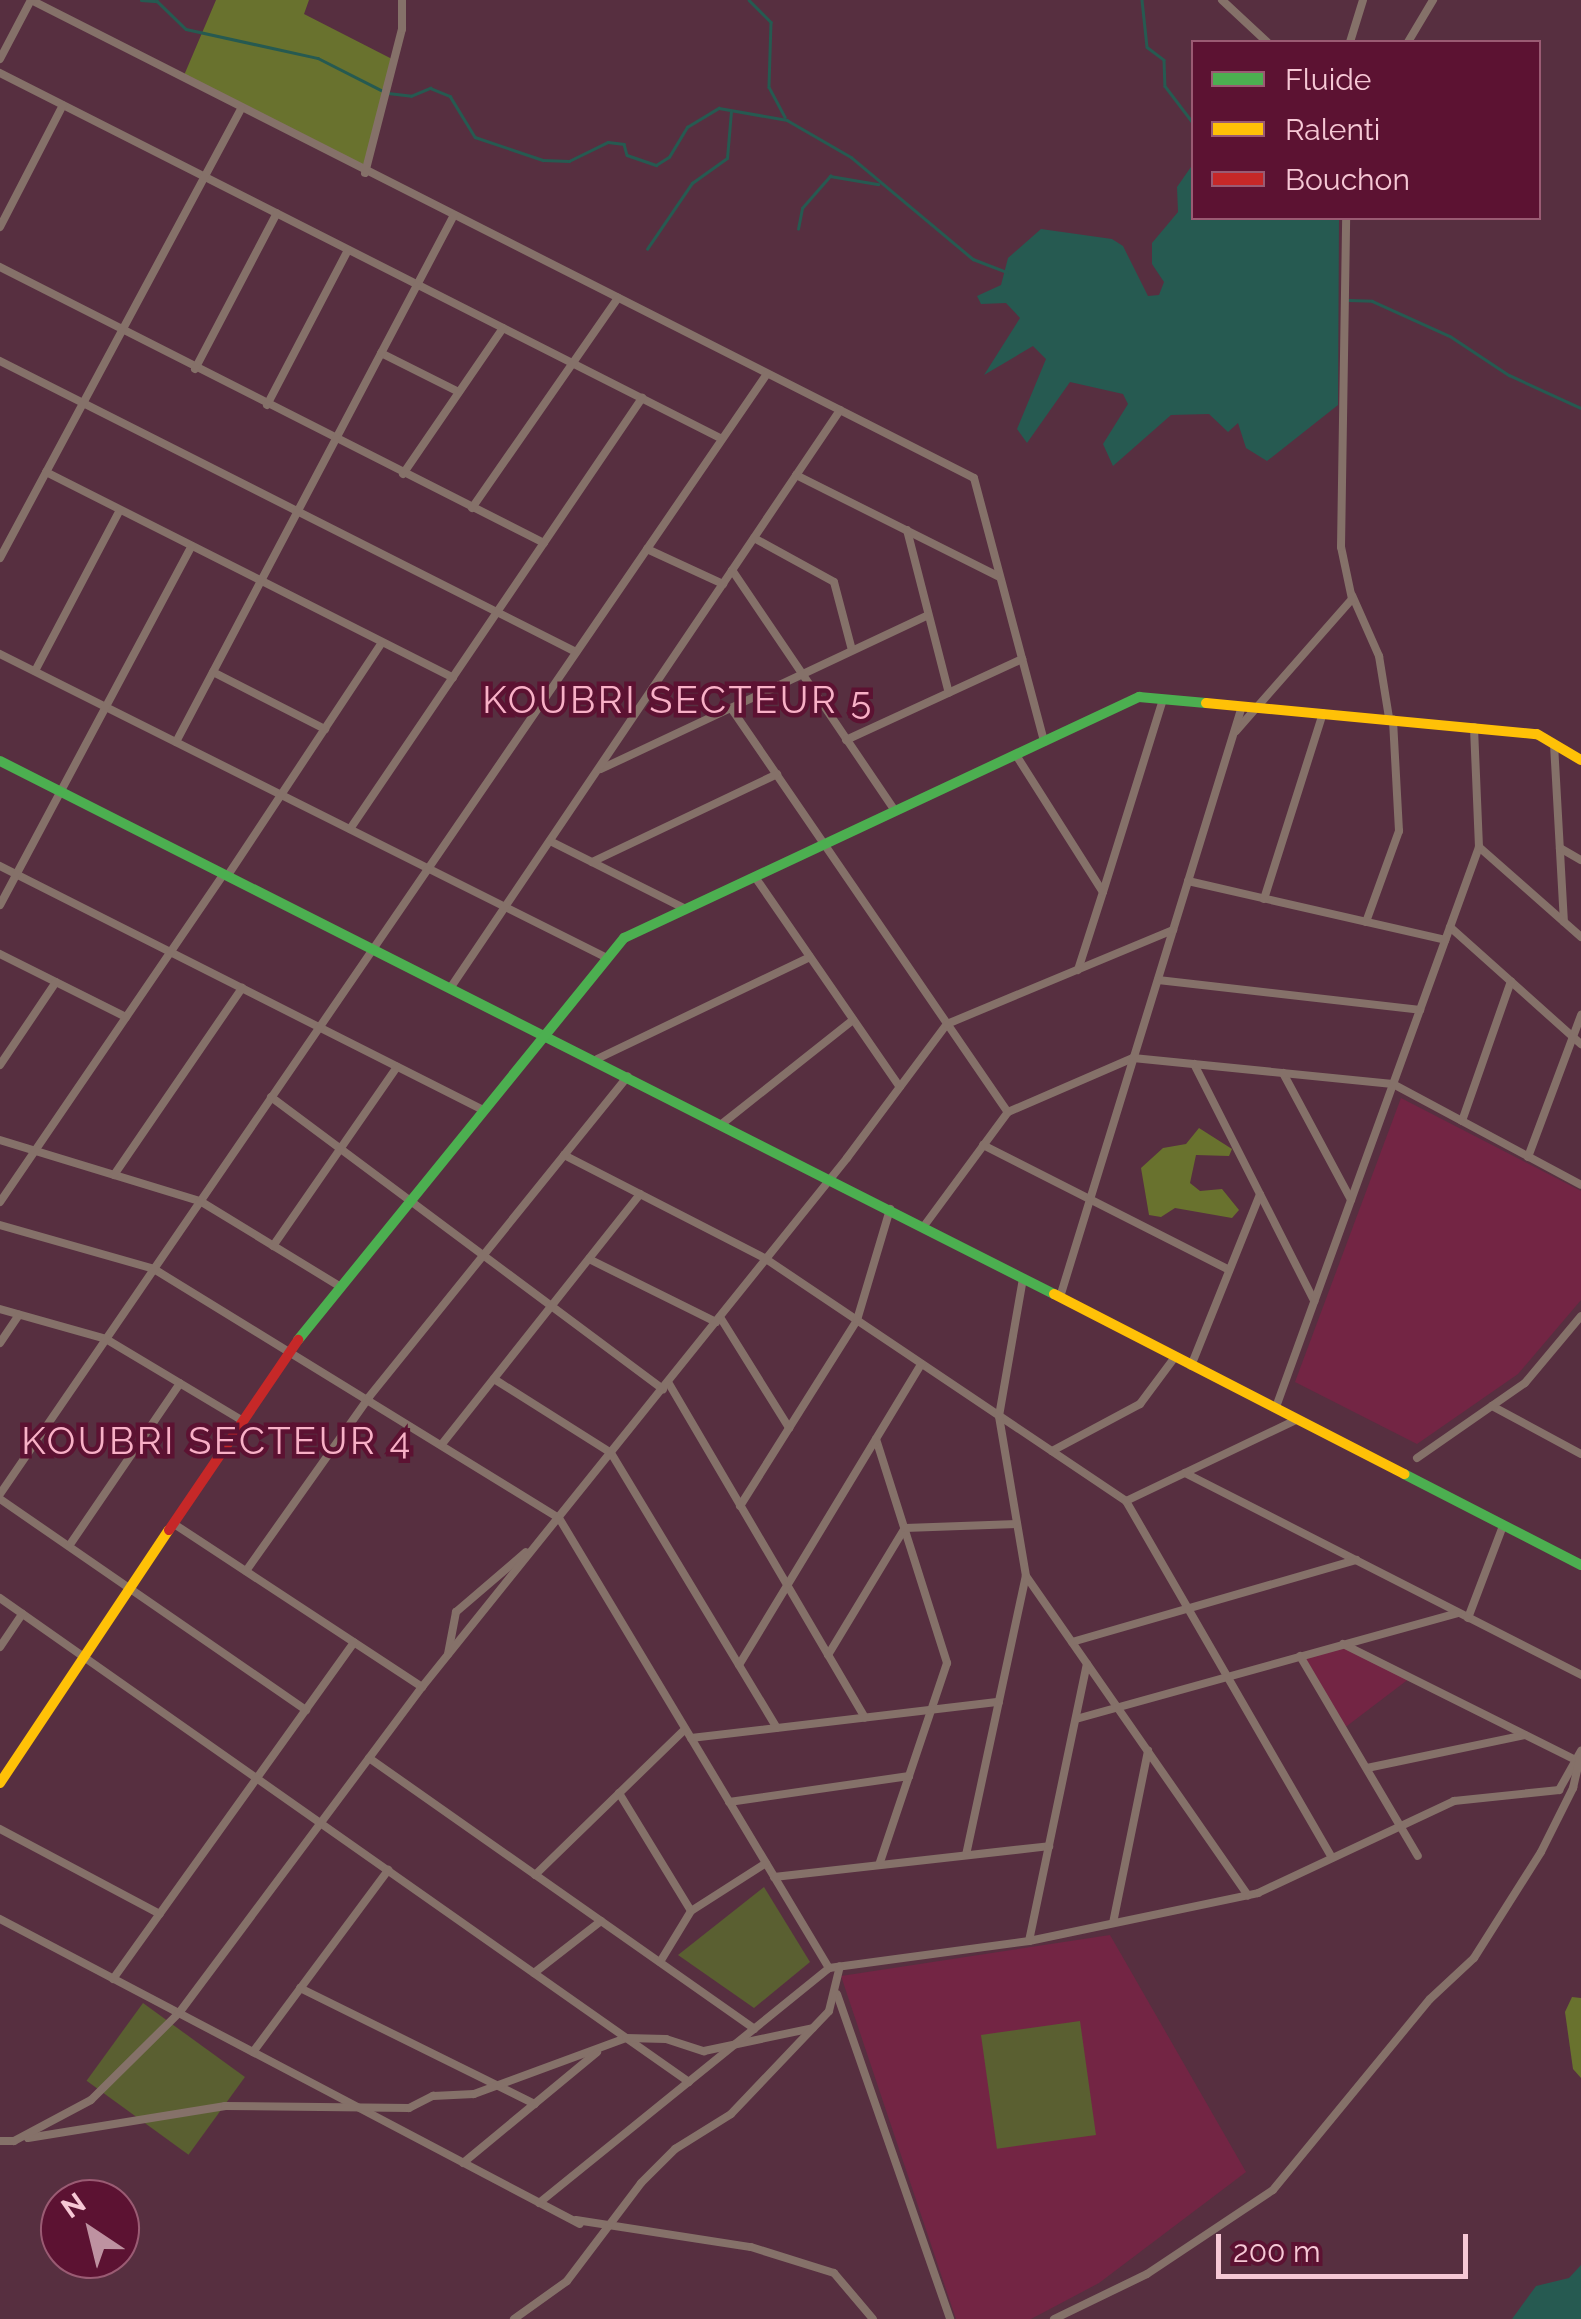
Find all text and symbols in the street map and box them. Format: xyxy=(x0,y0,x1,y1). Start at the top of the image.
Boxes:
legend xyxy=(1191,40,1541,220)
text: Fluide xyxy=(1285,62,1371,97)
text: Ralenti xyxy=(1285,112,1380,147)
text: Bouchon xyxy=(1285,162,1410,197)
district label: KOUBRI SECTEUR 5 xyxy=(482,677,874,723)
district label: KOUBRI SECTEUR 4 xyxy=(21,1418,413,1464)
north arrow xyxy=(40,2179,140,2279)
text: N xyxy=(55,2186,92,2225)
scale bar xyxy=(1221,2214,1474,2276)
text: 200 m xyxy=(1233,2234,1321,2269)

